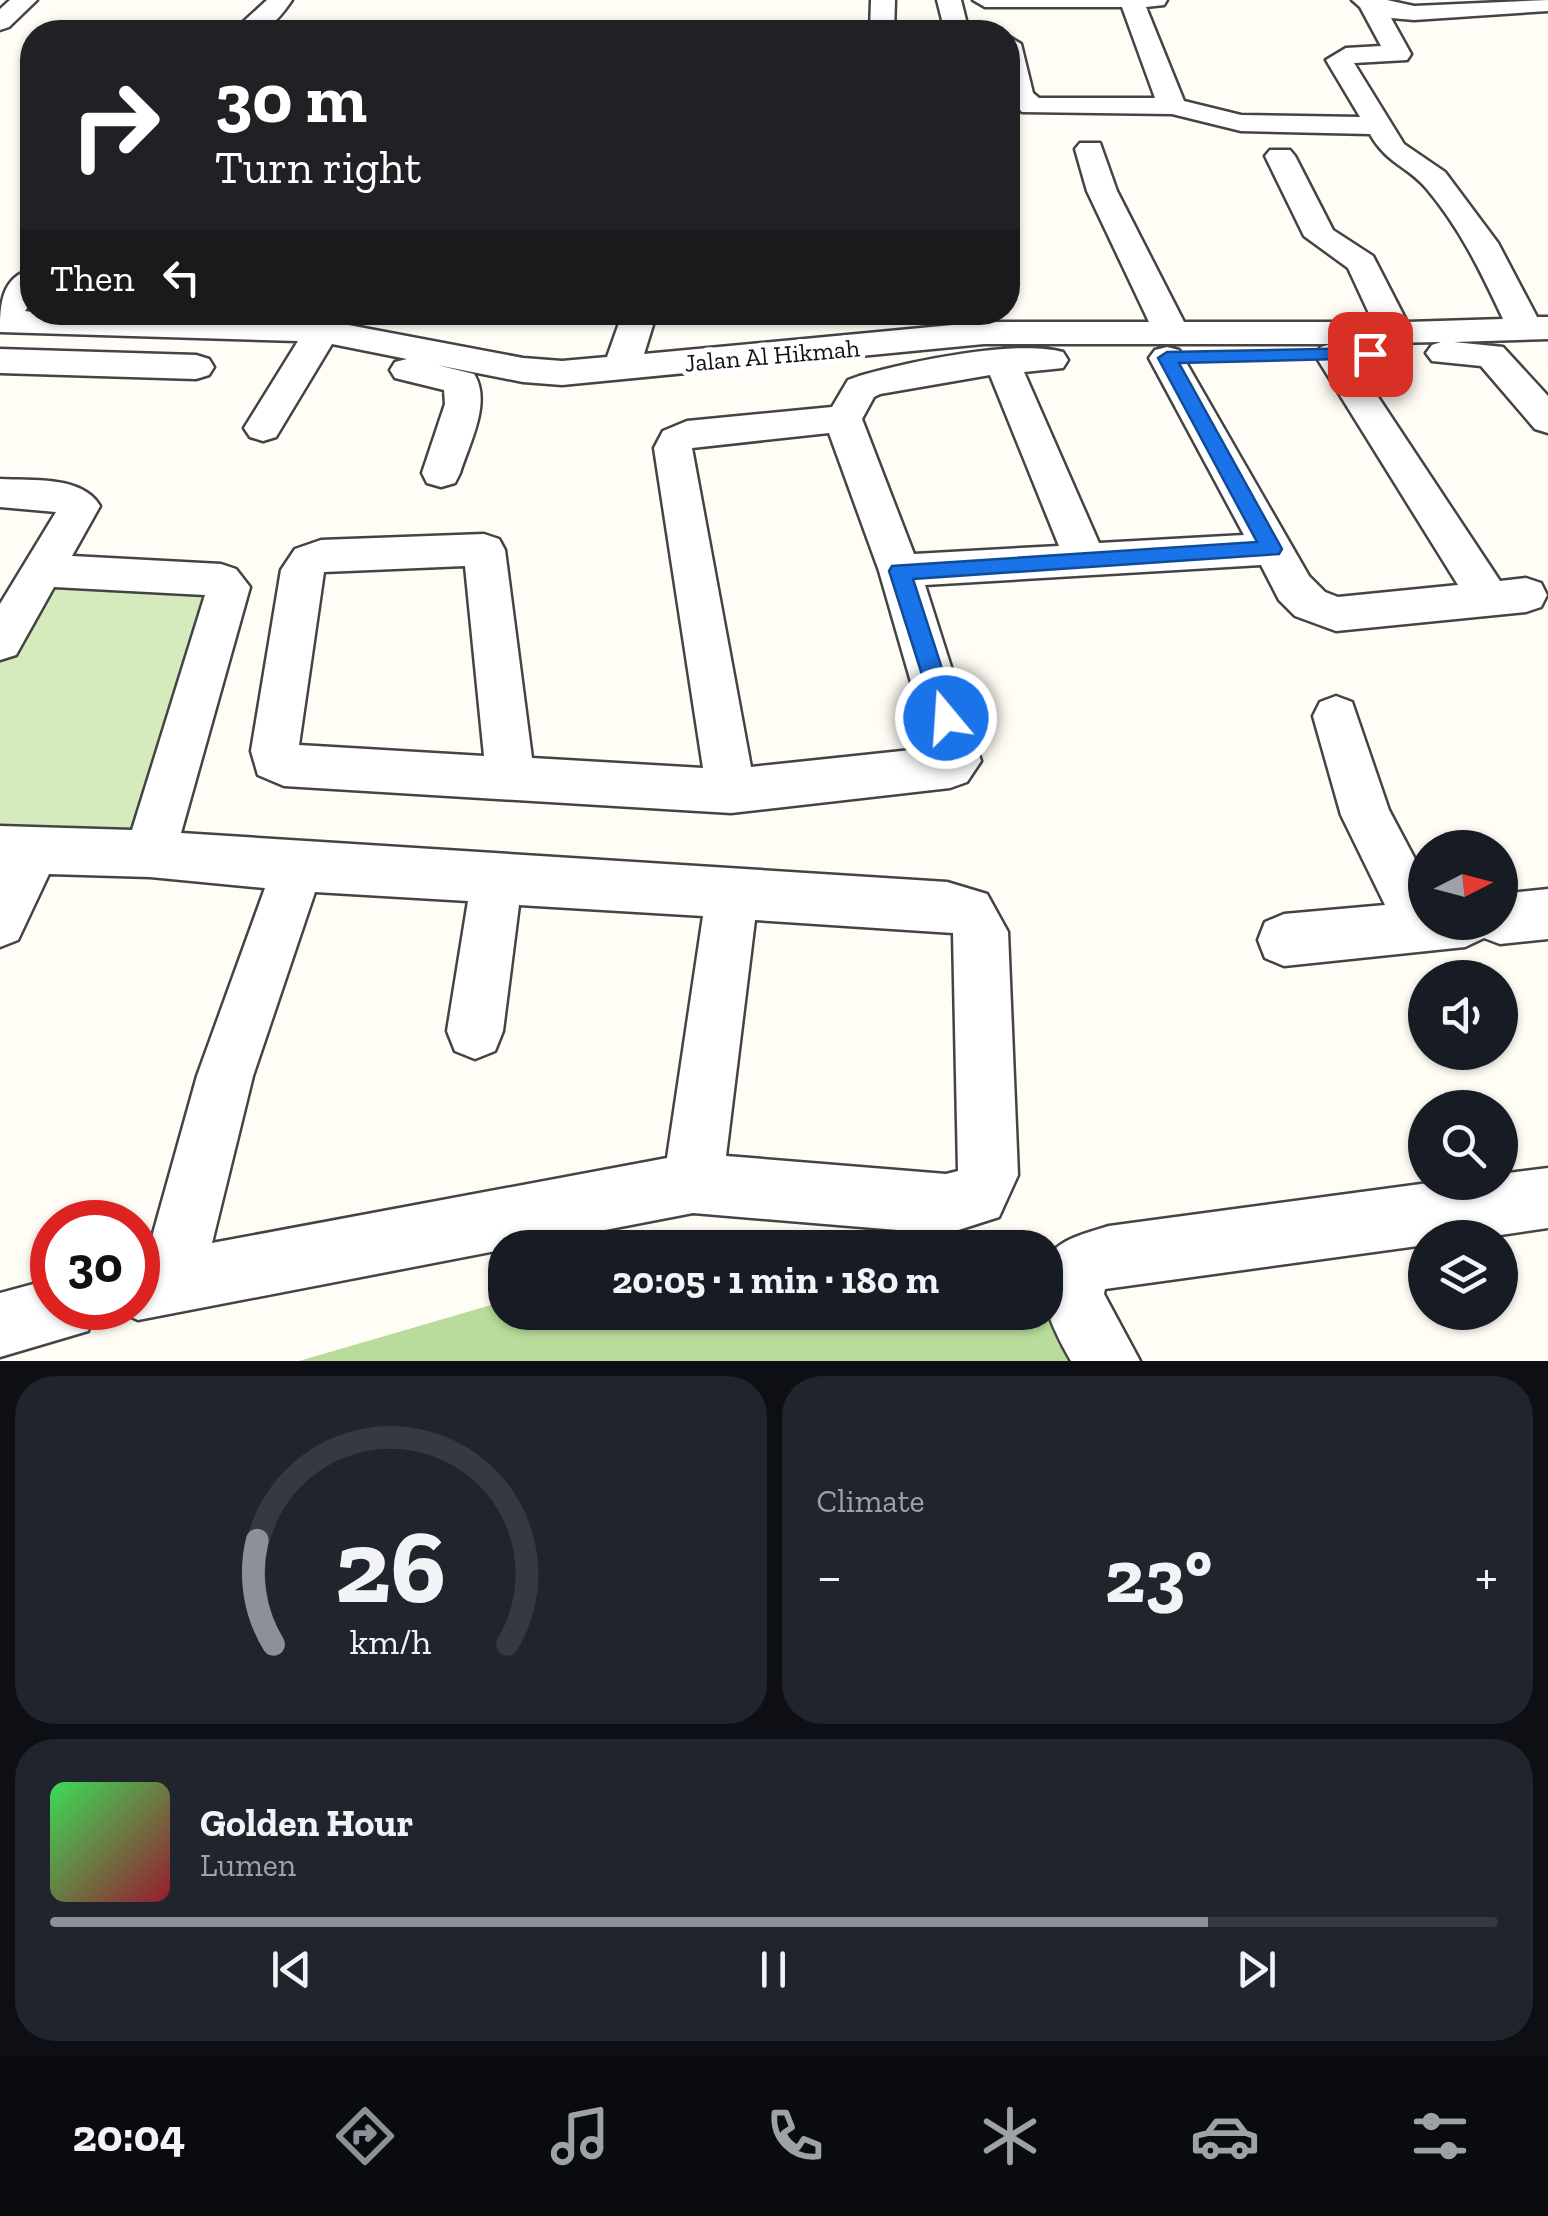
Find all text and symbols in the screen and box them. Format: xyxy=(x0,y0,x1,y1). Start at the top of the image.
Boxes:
text: 30 m xyxy=(215,56,367,140)
icon: right xyxy=(50,60,180,190)
text: Turn right xyxy=(215,141,421,195)
icon: left xyxy=(154,250,209,305)
text: Then xyxy=(50,255,134,301)
pin xyxy=(1328,312,1413,397)
icon: arrive xyxy=(1343,327,1398,382)
street label: Jalan Al Hikmah xyxy=(683,332,861,378)
position arrow xyxy=(894,666,998,770)
north arrow xyxy=(1408,830,1518,940)
map controls xyxy=(1408,830,1518,1330)
button: sound xyxy=(1408,960,1518,1070)
button: search xyxy=(1408,1090,1518,1200)
speed limit sign: 30 xyxy=(30,1200,160,1330)
button: layers xyxy=(1408,1220,1518,1330)
text: 20:05 · 1 min · 180 m xyxy=(612,1257,939,1303)
text: Climate xyxy=(817,1482,925,1520)
text: 26 xyxy=(335,1504,447,1629)
text: 23° xyxy=(1105,1531,1212,1621)
text: − xyxy=(817,1543,842,1609)
text: + xyxy=(1475,1543,1498,1609)
text: km/h xyxy=(350,1620,432,1663)
text: Golden Hour xyxy=(200,1800,413,1846)
text: Lumen xyxy=(200,1846,296,1884)
icon: previous xyxy=(264,1942,319,1997)
icon: pause xyxy=(746,1942,801,1997)
icon: next xyxy=(1229,1942,1284,1997)
icon: directions xyxy=(330,2101,400,2171)
icon: music xyxy=(545,2101,615,2171)
icon: phone xyxy=(760,2101,830,2171)
icon: climate xyxy=(975,2101,1045,2171)
icon: car xyxy=(1190,2101,1260,2171)
icon: filters xyxy=(1405,2101,1475,2171)
text: 20:04 xyxy=(73,2109,185,2163)

